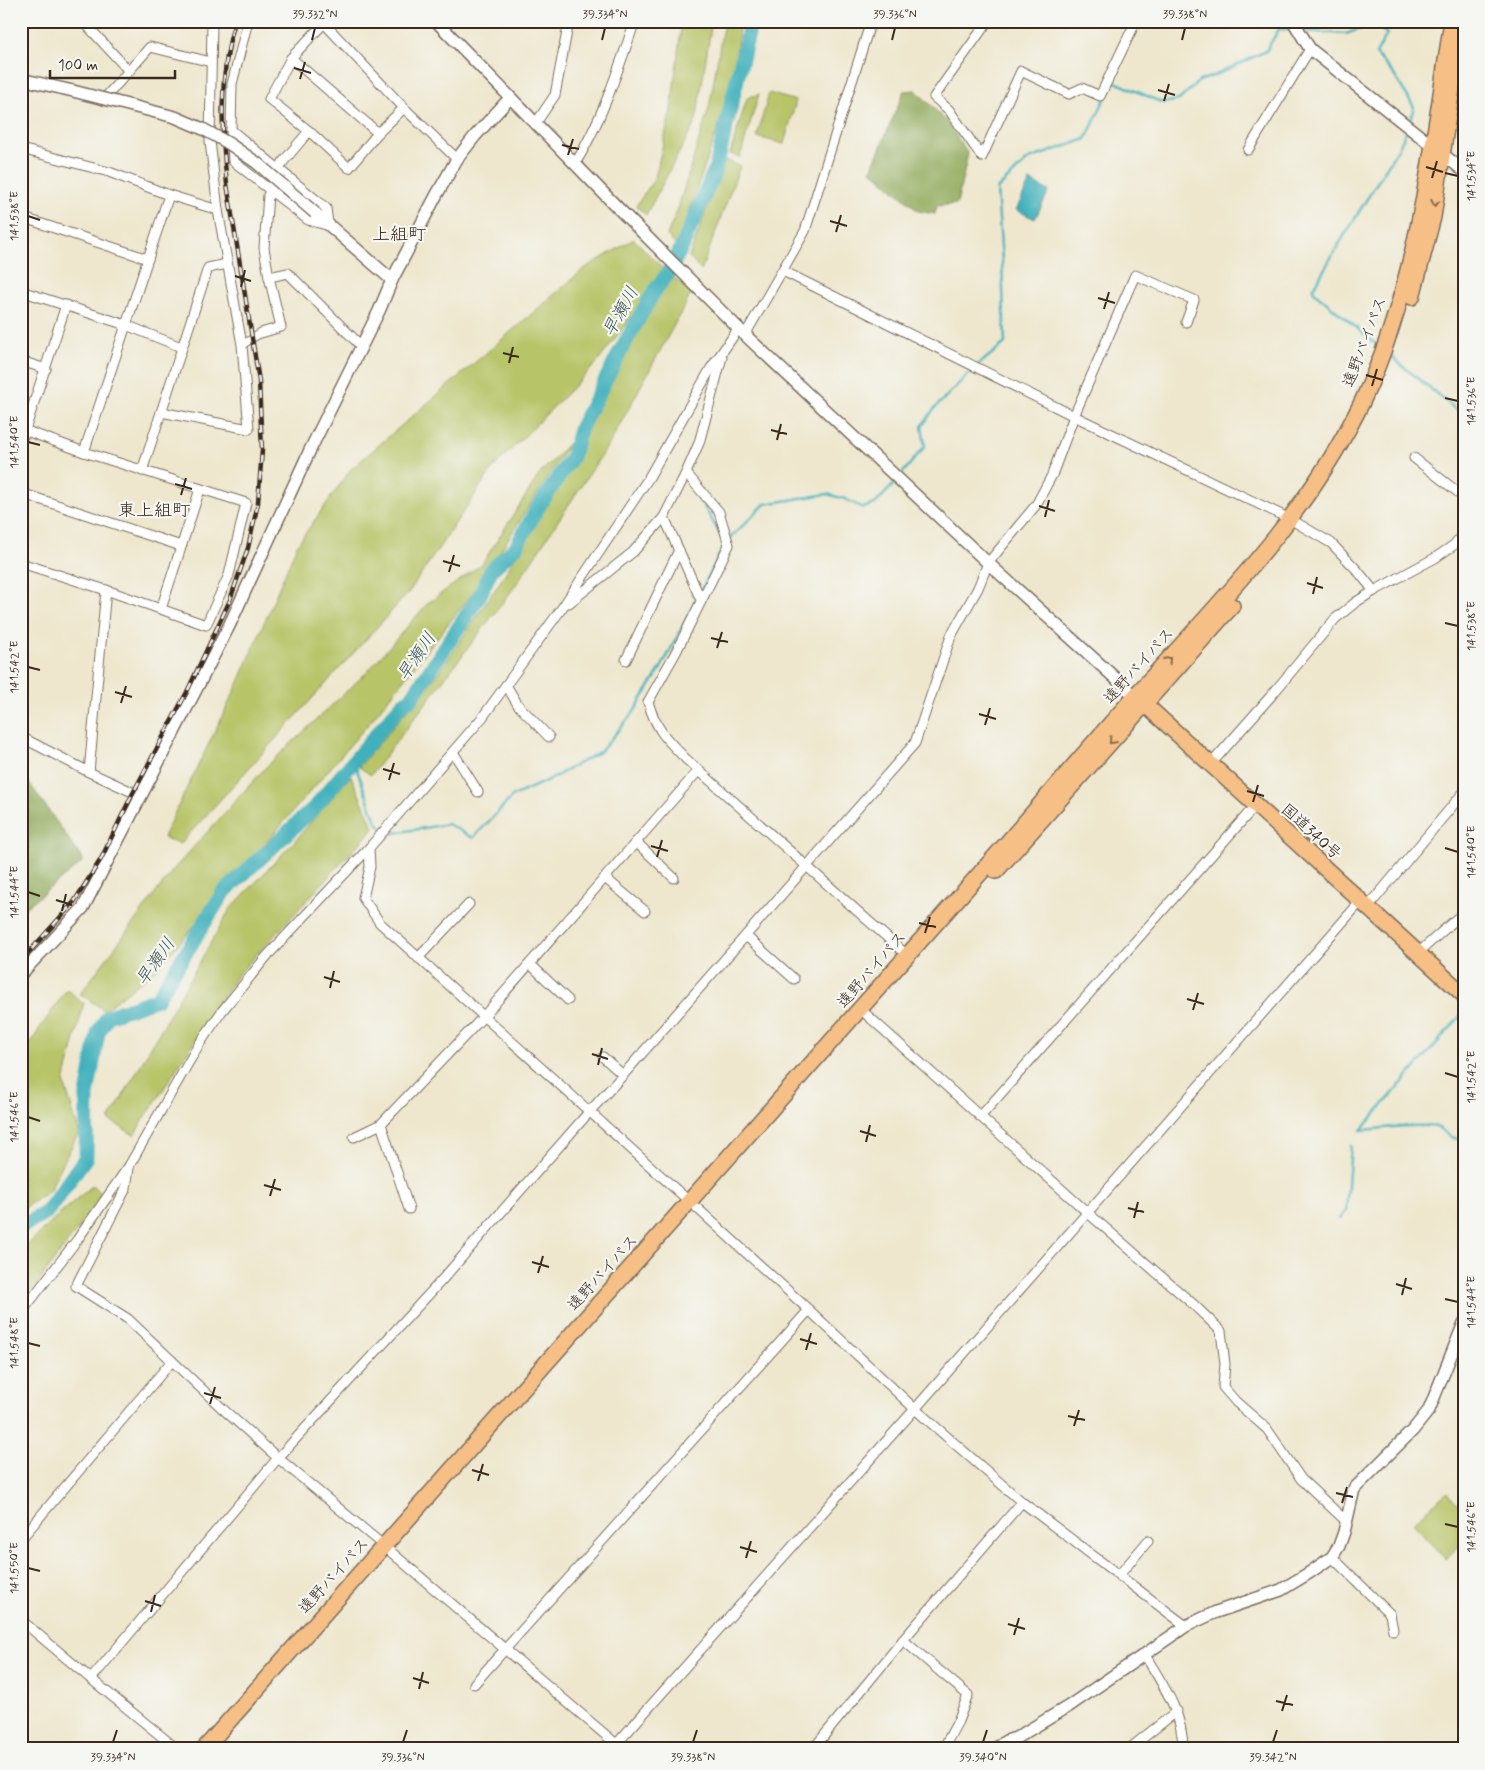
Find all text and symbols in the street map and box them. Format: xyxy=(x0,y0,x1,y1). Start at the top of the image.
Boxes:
text: 39.332°N xyxy=(292,7,338,23)
text: 39.334°N xyxy=(582,7,628,23)
text: 39.336°N xyxy=(873,7,917,23)
text: 39.338°N xyxy=(1163,7,1207,23)
scale bar xyxy=(50,48,175,80)
text: 100 m xyxy=(58,56,98,76)
text: 141.534°E xyxy=(1464,151,1480,201)
text: 141.538°E xyxy=(7,191,23,241)
one-way arrow xyxy=(1431,199,1441,208)
district label: 上組町 xyxy=(372,223,426,247)
water label: 早瀬川 xyxy=(597,283,645,341)
street label: 遠野バイパス xyxy=(1338,294,1392,390)
text: 141.536°E xyxy=(1464,376,1480,426)
text: 141.540°E xyxy=(7,416,23,468)
district label: 東上組町 xyxy=(118,499,190,523)
text: 141.538°E xyxy=(1464,601,1480,651)
street label: 遠野バイパス xyxy=(1099,623,1179,709)
water label: 早瀬川 xyxy=(392,628,442,686)
text: 141.542°E xyxy=(7,641,23,693)
one-way arrow xyxy=(1162,657,1171,666)
one-way arrow xyxy=(1108,736,1117,745)
street label: 国道340号 xyxy=(1276,799,1346,865)
text: 141.540°E xyxy=(1464,826,1480,878)
text: 141.544°E xyxy=(7,866,23,918)
street label: 遠野バイパス xyxy=(833,927,911,1013)
water label: 早瀬川 xyxy=(131,933,181,991)
text: 141.542°E xyxy=(1464,1051,1480,1103)
text: 141.546°E xyxy=(7,1091,23,1143)
street label: 遠野バイパス xyxy=(563,1230,643,1316)
text: 141.544°E xyxy=(1464,1276,1480,1328)
text: 141.548°E xyxy=(7,1317,23,1369)
text: 141.546°E xyxy=(1464,1501,1480,1553)
street label: 遠野バイパス xyxy=(294,1533,374,1619)
text: 141.550°E xyxy=(7,1542,23,1594)
text: 39.334°N xyxy=(90,1750,136,1766)
text: 39.336°N xyxy=(381,1750,425,1766)
text: 39.338°N xyxy=(671,1750,715,1766)
text: 39.340°N xyxy=(959,1750,1007,1766)
text: 39.342°N xyxy=(1249,1750,1297,1766)

